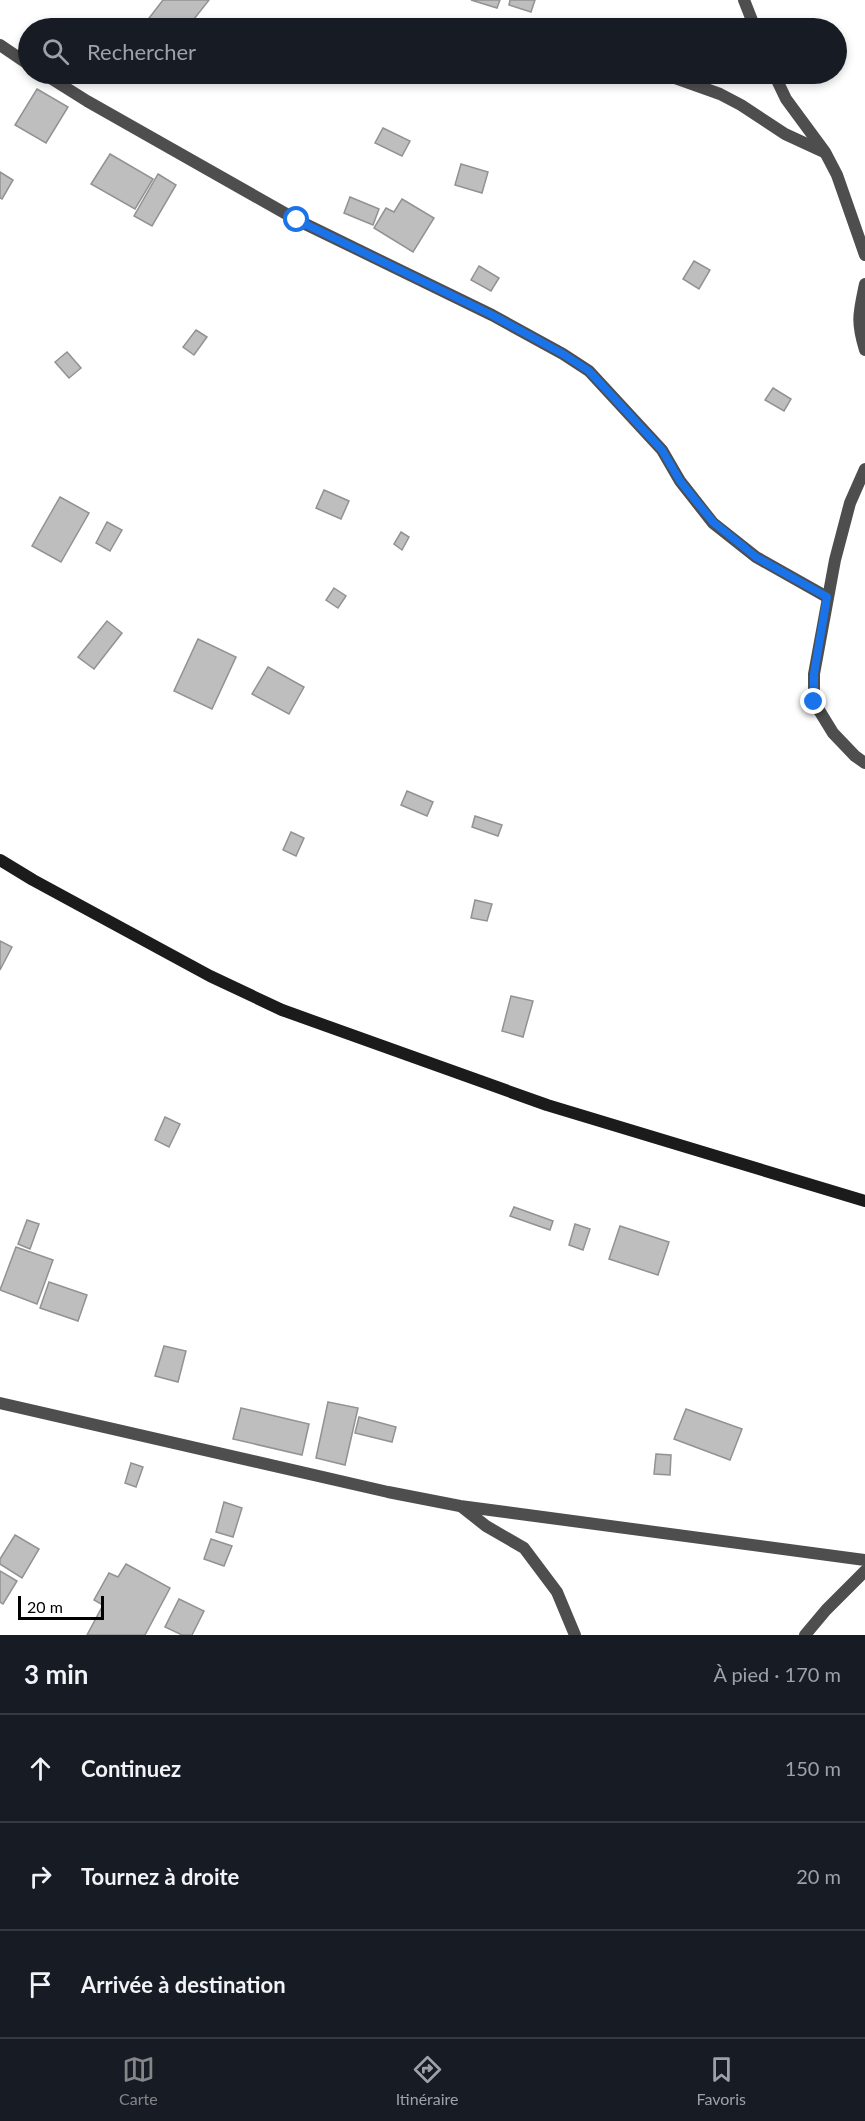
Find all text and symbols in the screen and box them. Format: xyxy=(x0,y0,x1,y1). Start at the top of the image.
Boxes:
search box xyxy=(18,18,847,84)
icon: search xyxy=(39,35,72,68)
text: Rechercher xyxy=(87,38,196,65)
route start xyxy=(283,206,309,232)
route end xyxy=(800,688,826,714)
scale bar xyxy=(18,1593,104,1620)
text: 20 m xyxy=(27,1597,63,1616)
text: 3 min xyxy=(24,1658,88,1690)
text: À pied · 170 m xyxy=(713,1662,841,1686)
icon: ahead xyxy=(24,1752,57,1785)
text: Continuez xyxy=(81,1755,181,1782)
text: 150 m xyxy=(785,1756,841,1780)
icon: right xyxy=(24,1860,57,1893)
text: Tournez à droite xyxy=(81,1863,239,1890)
text: 20 m xyxy=(796,1864,841,1888)
icon: arrive xyxy=(24,1968,57,2001)
text: Arrivée à destination xyxy=(81,1971,286,1998)
tab: Carte xyxy=(119,2053,158,2108)
tab: Itinéraire xyxy=(396,2053,459,2108)
tab: Favoris xyxy=(697,2053,746,2108)

